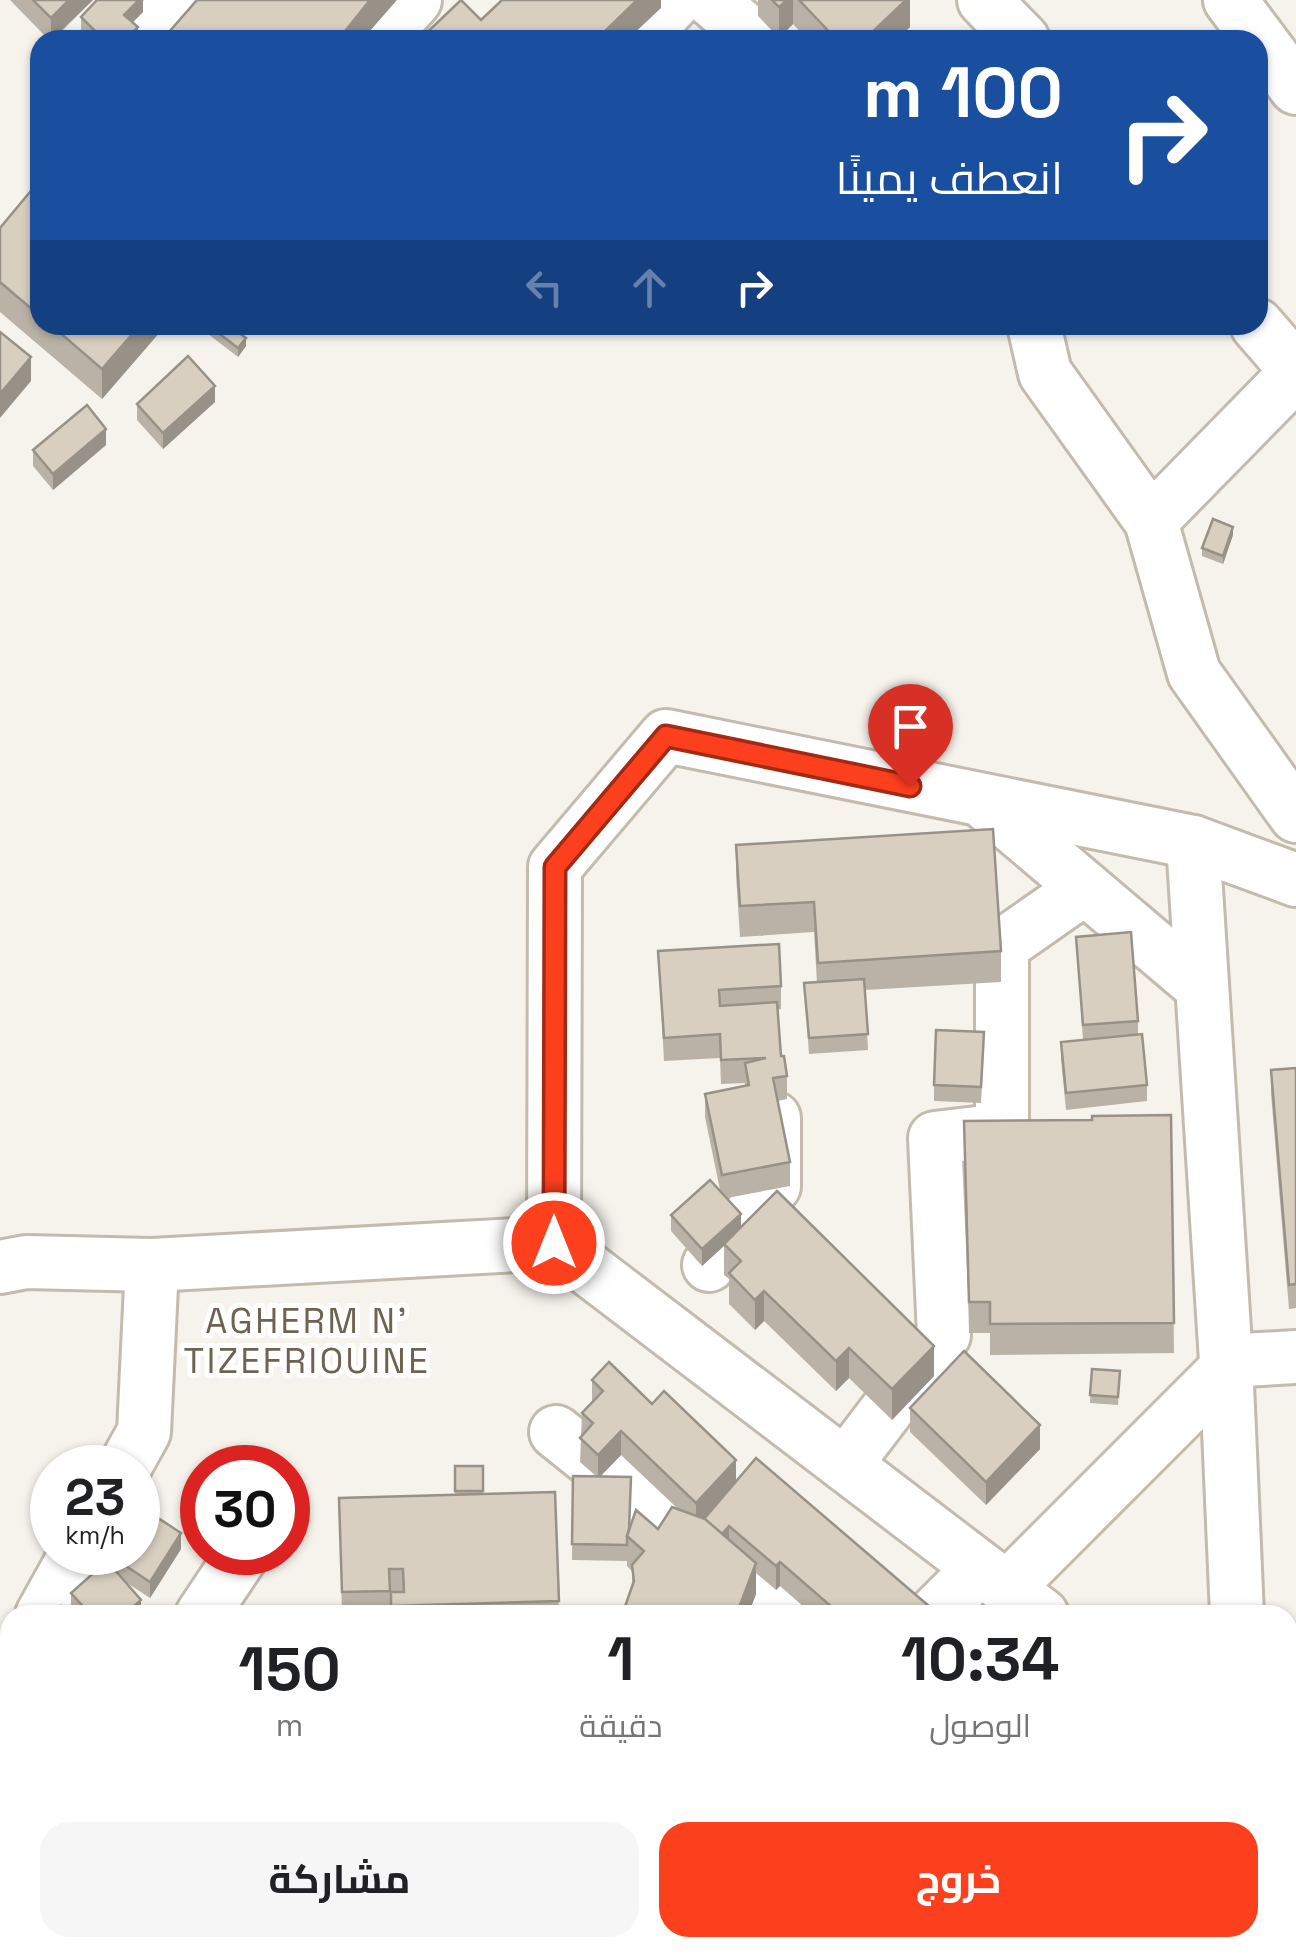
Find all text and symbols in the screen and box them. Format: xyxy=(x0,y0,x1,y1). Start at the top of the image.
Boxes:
text: 100 m xyxy=(863,48,1063,137)
icon: right xyxy=(1098,70,1228,200)
text: انعطف يمينًا xyxy=(835,150,1063,207)
icon: left xyxy=(517,260,572,315)
icon: ahead xyxy=(622,260,677,315)
icon: right xyxy=(727,260,782,315)
pin xyxy=(868,684,953,787)
icon: arrive xyxy=(883,699,938,754)
position arrow xyxy=(502,1191,606,1295)
district label: AGHERM N' TIZEFRIOUINE xyxy=(184,1299,430,1383)
speed limit sign: 30 xyxy=(180,1445,310,1575)
text: 23 xyxy=(65,1466,125,1530)
text: km/h xyxy=(65,1519,125,1551)
text: 1 xyxy=(607,1621,634,1698)
text: 10:34 xyxy=(901,1621,1059,1698)
text: 150 xyxy=(239,1631,341,1708)
text: m xyxy=(276,1705,303,1745)
text: دقيقة xyxy=(579,1706,662,1746)
text: الوصول xyxy=(929,1706,1031,1746)
button: مشاركة xyxy=(40,1822,639,1937)
button: خروج xyxy=(659,1822,1258,1937)

